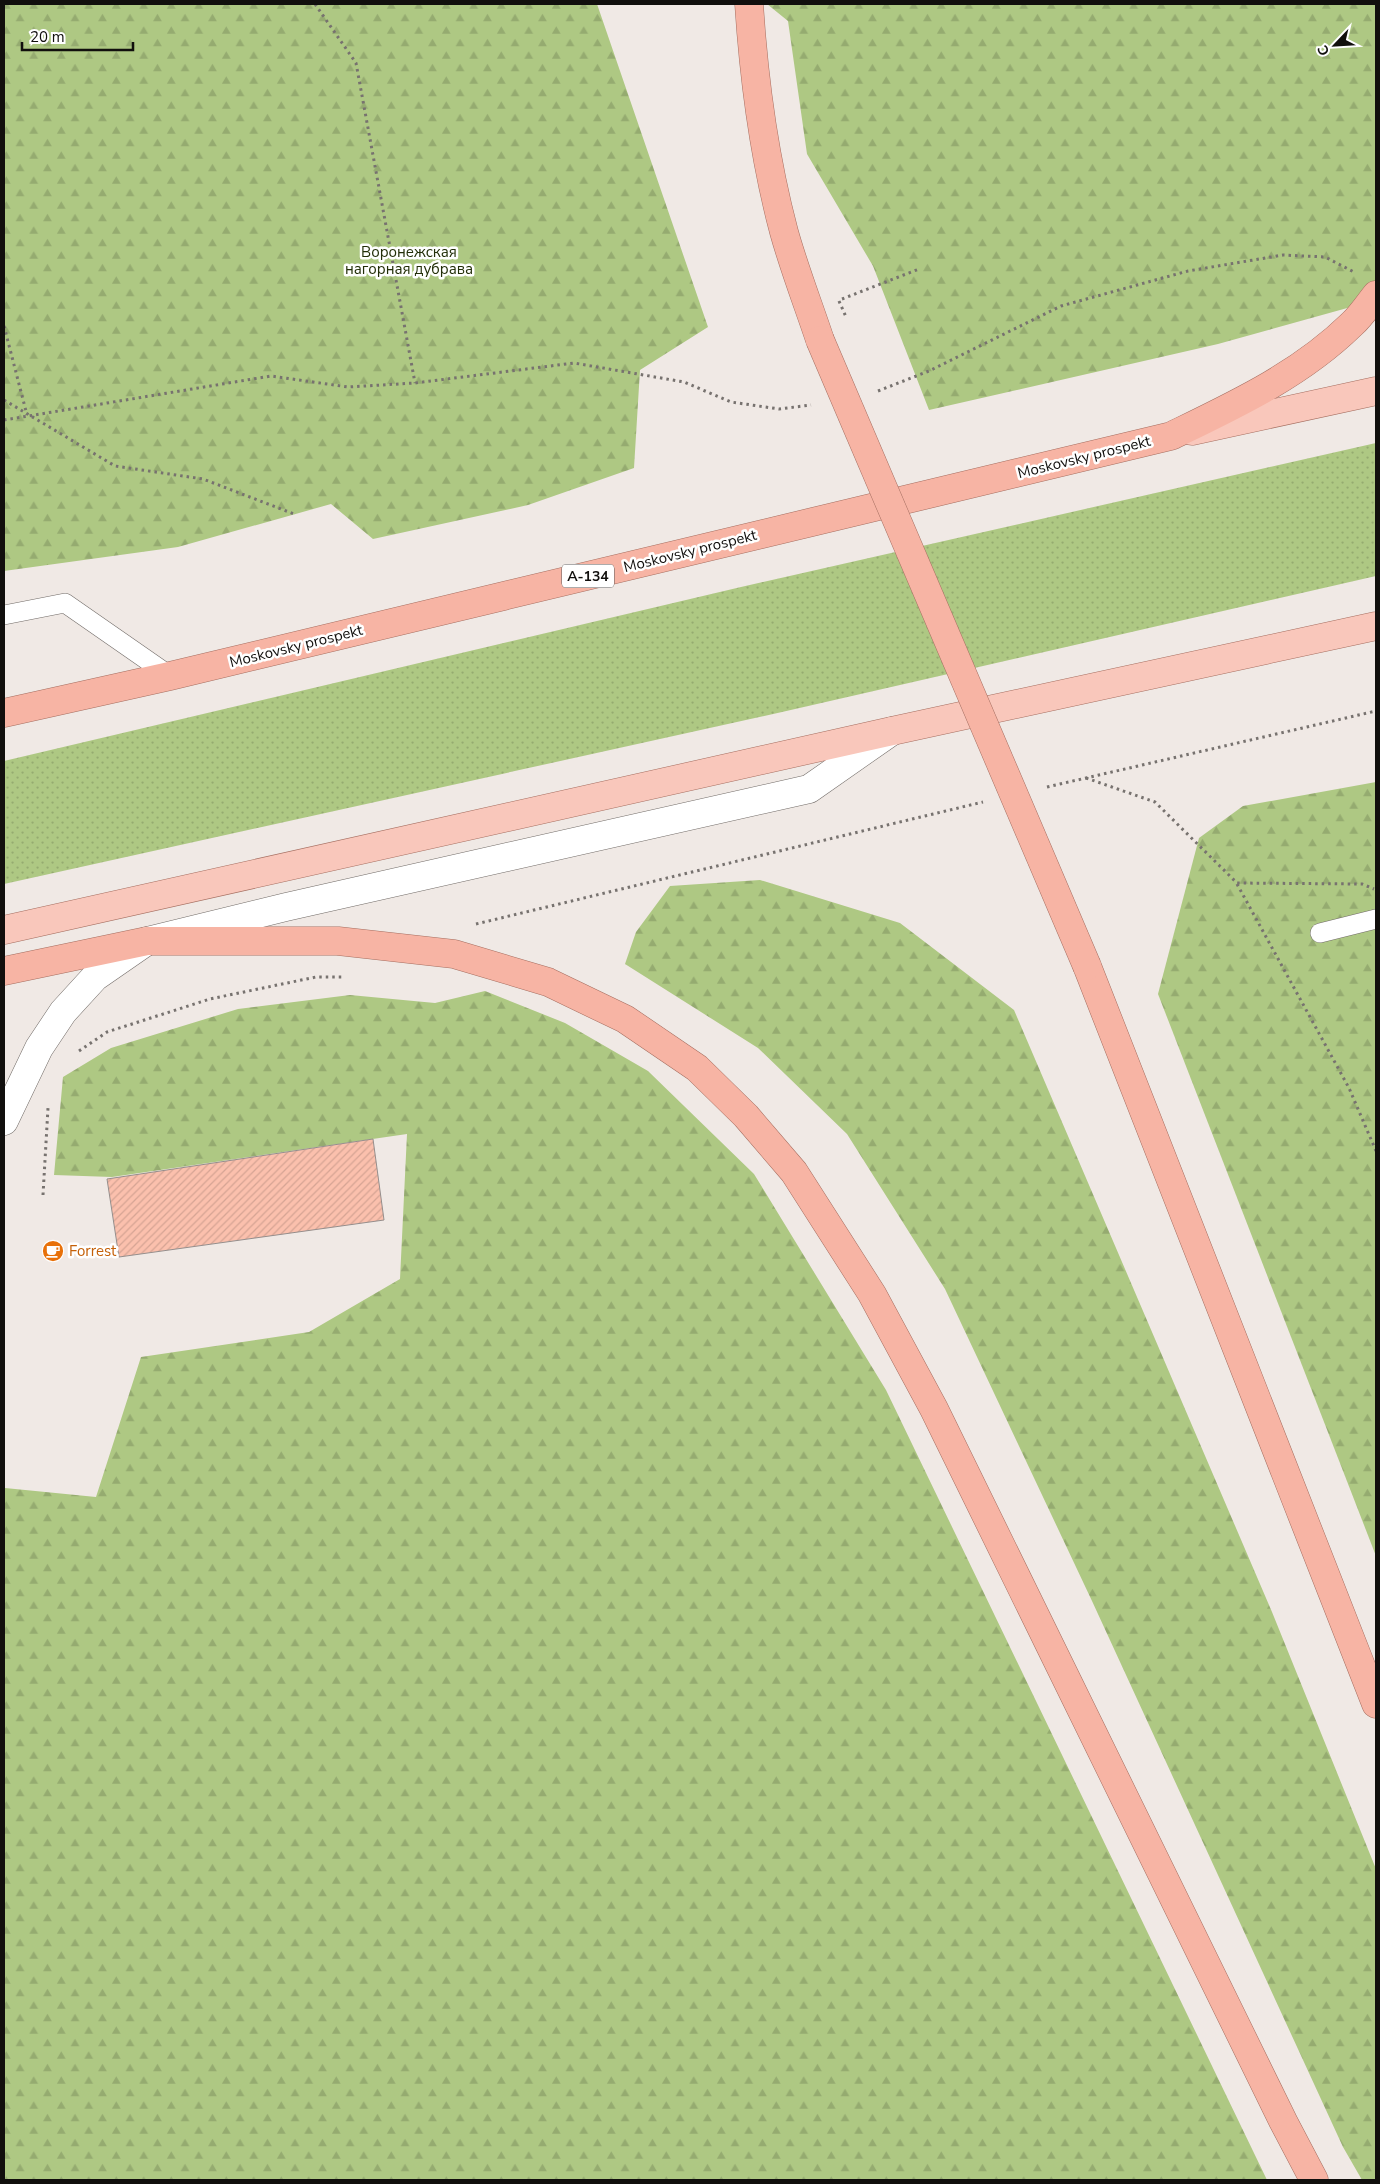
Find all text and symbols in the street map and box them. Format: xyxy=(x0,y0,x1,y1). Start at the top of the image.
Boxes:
scale bar xyxy=(22,20,134,52)
north arrow xyxy=(1310,20,1360,70)
text: 20 m xyxy=(30,27,65,47)
text: С xyxy=(1313,42,1334,59)
park label: Воронежская нагорная дубрава xyxy=(345,242,473,279)
street label: Moskovsky prospekt xyxy=(1015,431,1153,483)
street label: Moskovsky prospekt xyxy=(621,525,759,577)
road number: А-134 xyxy=(562,564,614,588)
street label: Moskovsky prospekt xyxy=(227,620,365,672)
cafe icon: Forrest xyxy=(41,1239,65,1263)
place label: Forrest xyxy=(69,1241,117,1261)

